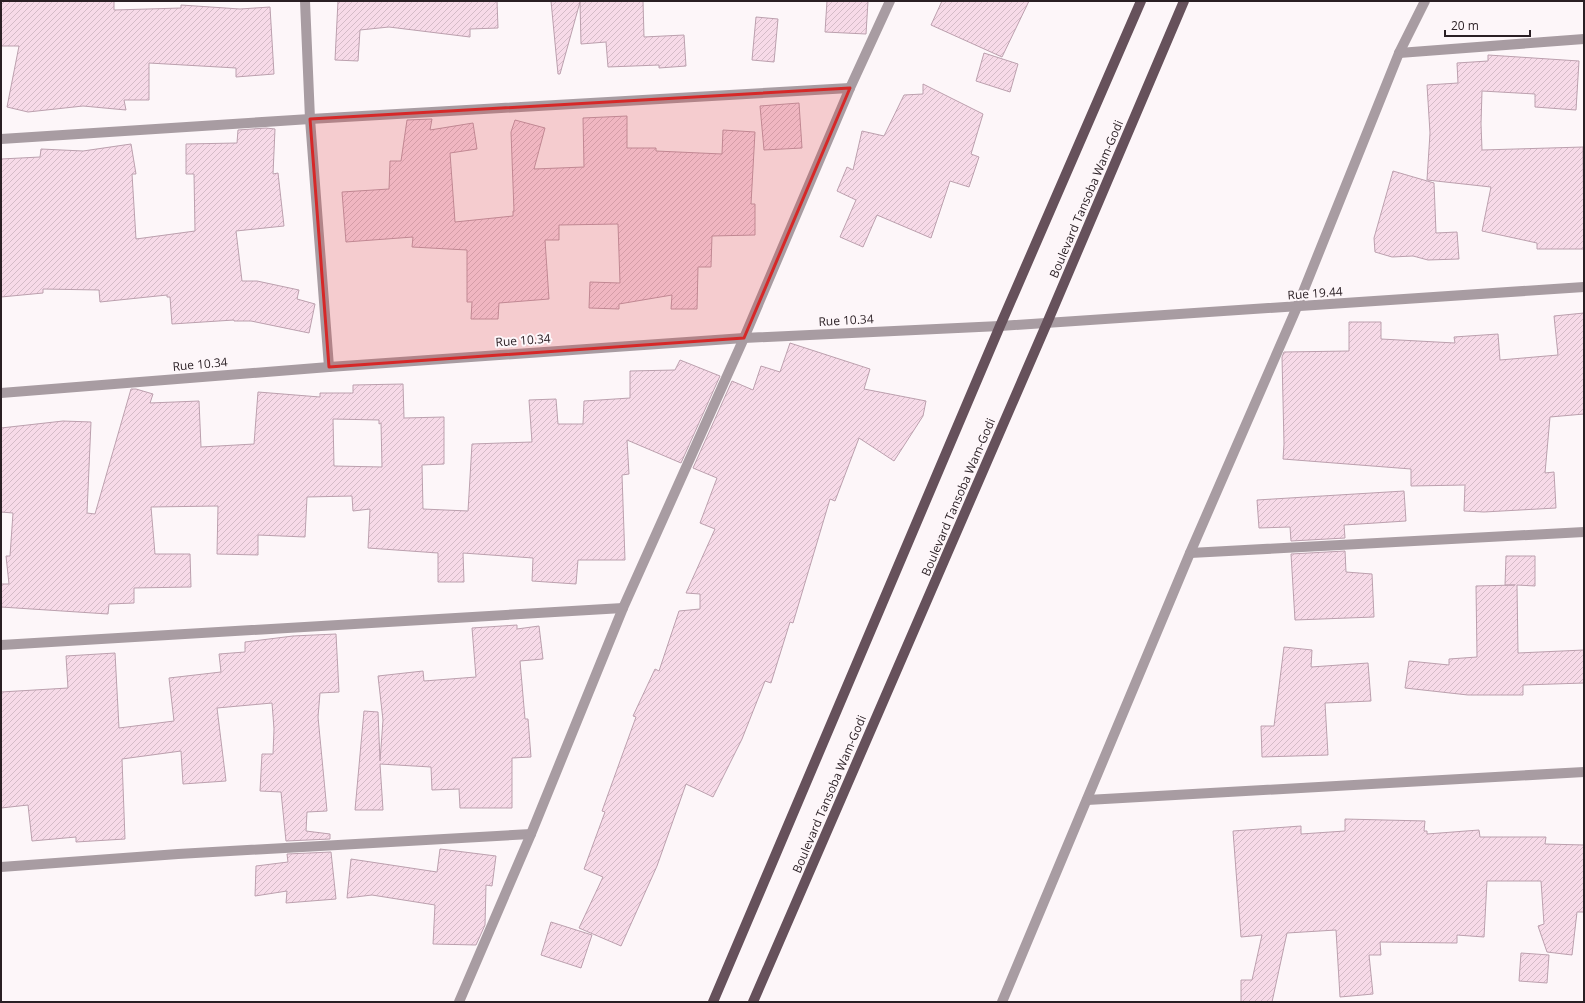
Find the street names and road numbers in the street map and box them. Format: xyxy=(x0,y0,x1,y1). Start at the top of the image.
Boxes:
street label: Boulevard Tansoba Wam-Godi xyxy=(1045,118,1127,280)
street label: Rue 19.44 xyxy=(1287,283,1343,303)
street label: Rue 10.34 xyxy=(818,310,874,330)
street label: Rue 10.34 xyxy=(495,330,551,350)
street label: Rue 10.34 xyxy=(172,353,228,375)
street label: Boulevard Tansoba Wam-Godi xyxy=(917,416,999,578)
street label: Boulevard Tansoba Wam-Godi xyxy=(788,713,870,875)

